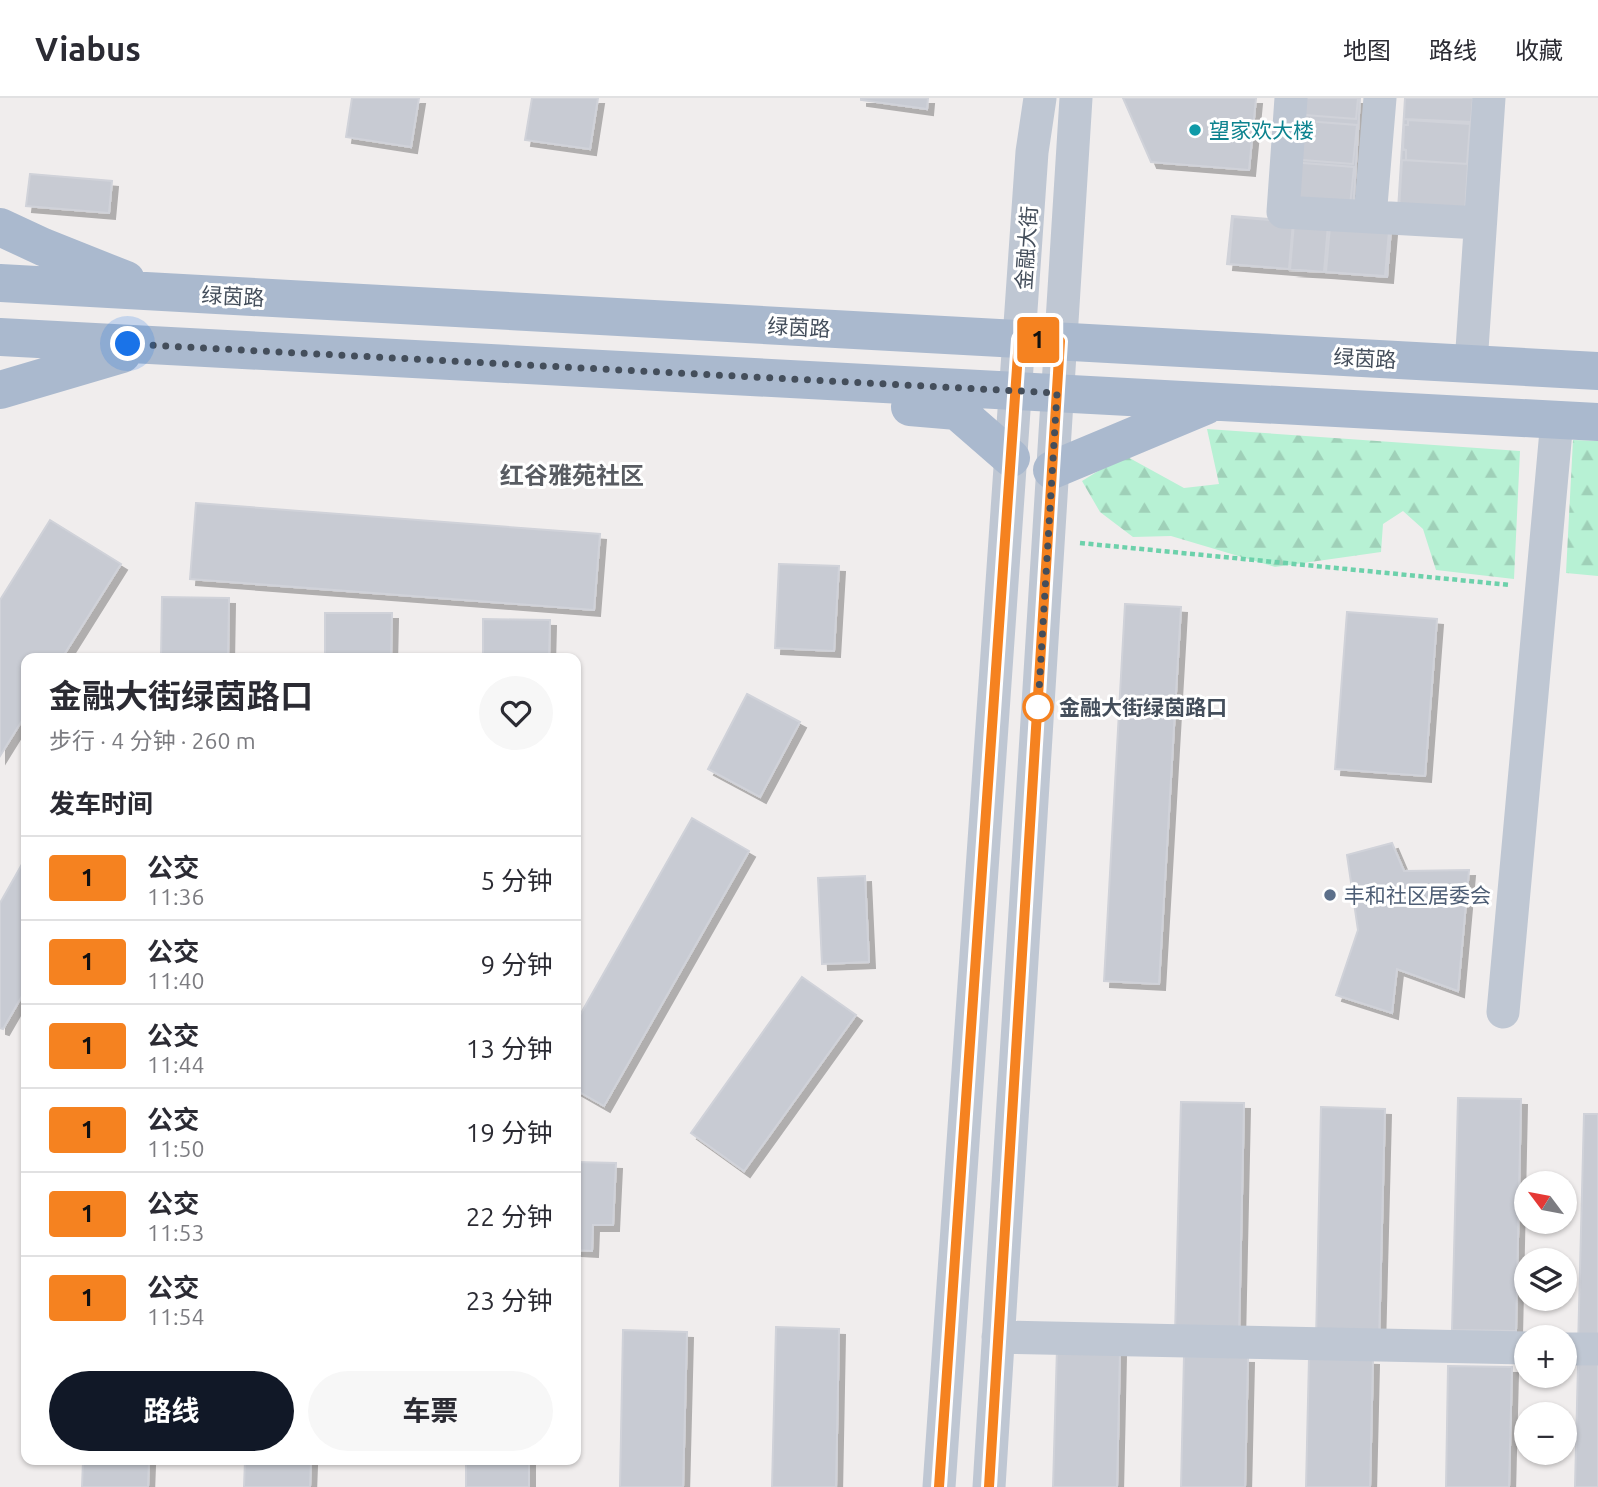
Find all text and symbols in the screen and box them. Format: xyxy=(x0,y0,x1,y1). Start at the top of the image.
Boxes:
text: Viabus xyxy=(35,30,141,67)
text: 地图 xyxy=(1343,37,1391,64)
text: 路线 xyxy=(1429,37,1477,64)
text: 收藏 xyxy=(1515,37,1563,64)
place label: 望家欢大楼 xyxy=(1209,118,1314,142)
marker: 望家欢大楼 xyxy=(1187,122,1203,138)
street label: 金融大街 xyxy=(1011,205,1041,291)
street label: 绿茵路 xyxy=(201,282,265,310)
street label: 绿茵路 xyxy=(767,313,831,341)
line badge: 1 xyxy=(1015,317,1061,363)
your location xyxy=(110,326,145,361)
text: 1 xyxy=(1031,326,1045,353)
street label: 绿茵路 xyxy=(1333,344,1397,372)
district label: 红谷雅苑社区 xyxy=(500,462,644,489)
button: heart xyxy=(479,676,553,750)
text: 金融大街绿茵路口 xyxy=(49,677,313,714)
marker: 金融大街绿茵路口 xyxy=(1023,692,1053,722)
place label: 金融大街绿茵路口 xyxy=(1059,695,1227,719)
text: 步行 · 4 分钟 · 260 m xyxy=(49,728,256,753)
text: 发车时间 xyxy=(49,789,153,818)
text: 公交 xyxy=(147,853,199,882)
text: 1 xyxy=(81,864,94,891)
text: 5 分钟 xyxy=(480,866,553,895)
place label: 丰和社区居委会 xyxy=(1344,883,1491,907)
text: 11:36 xyxy=(147,884,205,909)
marker: 丰和社区居委会 xyxy=(1322,887,1338,903)
text: 公交 xyxy=(147,937,199,966)
text: 1 xyxy=(81,948,94,975)
text: 9 分钟 xyxy=(480,950,553,979)
text: 11:40 xyxy=(147,968,205,993)
text: 公交 xyxy=(147,1021,199,1050)
text: 1 xyxy=(81,1032,94,1059)
text: 13 分钟 xyxy=(466,1034,553,1063)
text: 11:44 xyxy=(147,1052,205,1077)
text: 公交 xyxy=(147,1105,199,1134)
text: 1 xyxy=(81,1116,94,1143)
text: 19 分钟 xyxy=(466,1118,553,1147)
text: 11:50 xyxy=(147,1136,205,1161)
north arrow xyxy=(1514,1171,1577,1234)
map controls xyxy=(1514,1171,1577,1465)
text: 公交 xyxy=(147,1189,199,1218)
text: 1 xyxy=(81,1200,94,1227)
text: 22 分钟 xyxy=(466,1202,553,1231)
text: 11:53 xyxy=(147,1220,205,1245)
button: layers xyxy=(1514,1248,1577,1311)
text: 公交 xyxy=(147,1273,199,1302)
text: 1 xyxy=(81,1284,94,1311)
text: 23 分钟 xyxy=(466,1286,553,1315)
text: 11:54 xyxy=(147,1304,205,1329)
button: + xyxy=(1514,1325,1577,1388)
button: 路线 xyxy=(49,1371,294,1451)
button: 车票 xyxy=(308,1371,553,1451)
button: − xyxy=(1514,1402,1577,1465)

